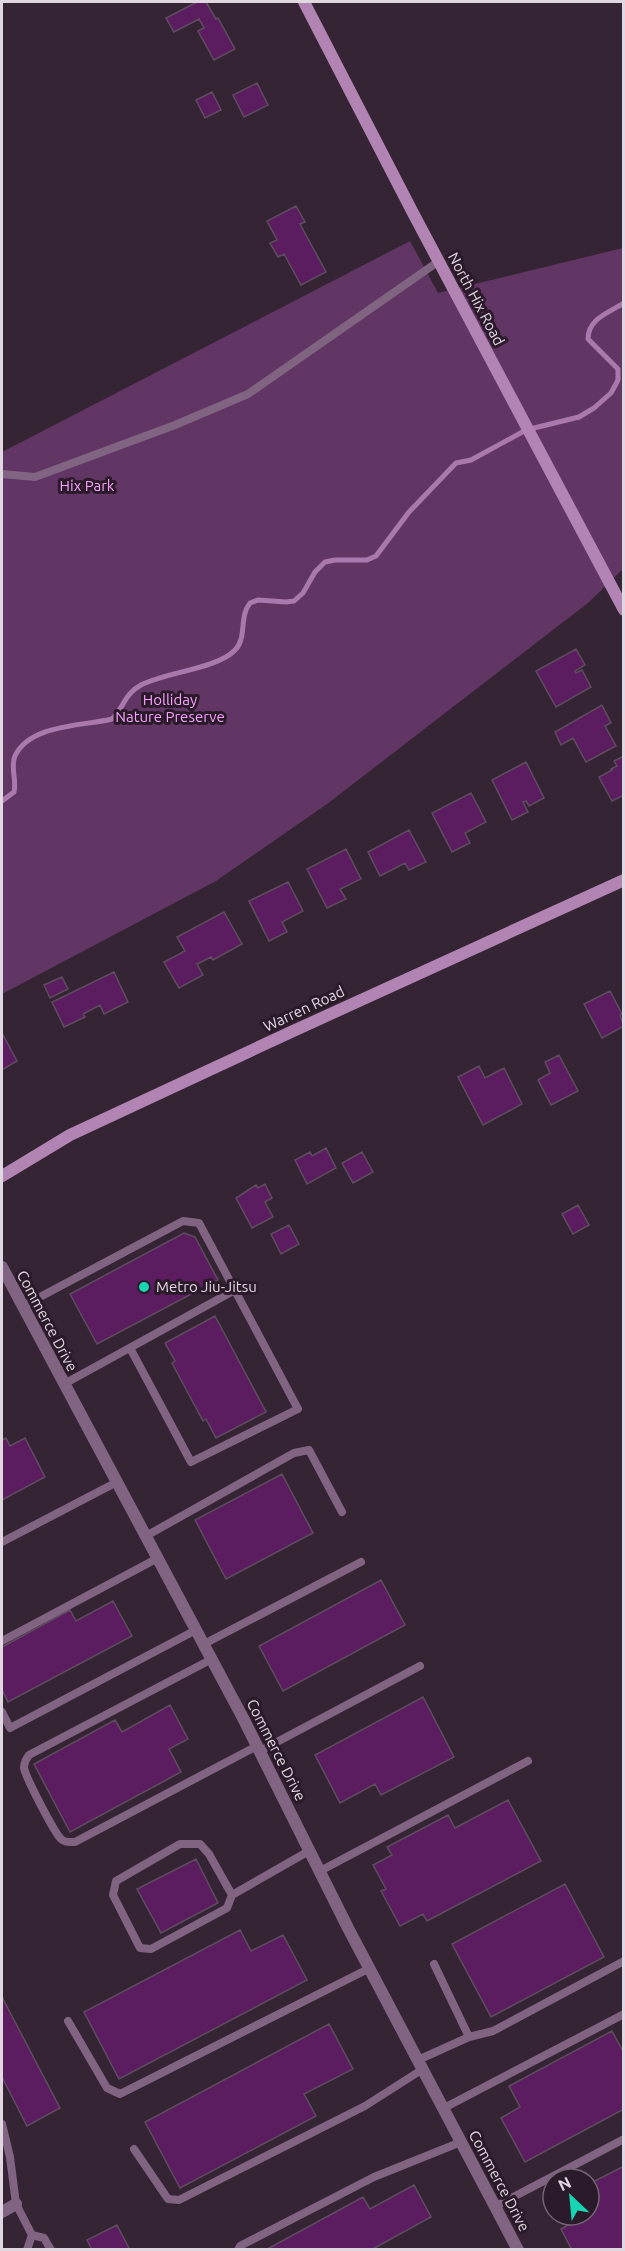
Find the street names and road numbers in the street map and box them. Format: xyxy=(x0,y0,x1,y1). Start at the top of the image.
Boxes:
street label: North Hix Road xyxy=(445,249,508,348)
street label: Warren Road xyxy=(261,982,347,1035)
street label: Commerce Drive xyxy=(14,1267,81,1374)
street label: Commerce Drive xyxy=(243,1696,309,1803)
street label: Commerce Drive xyxy=(466,2127,533,2234)

